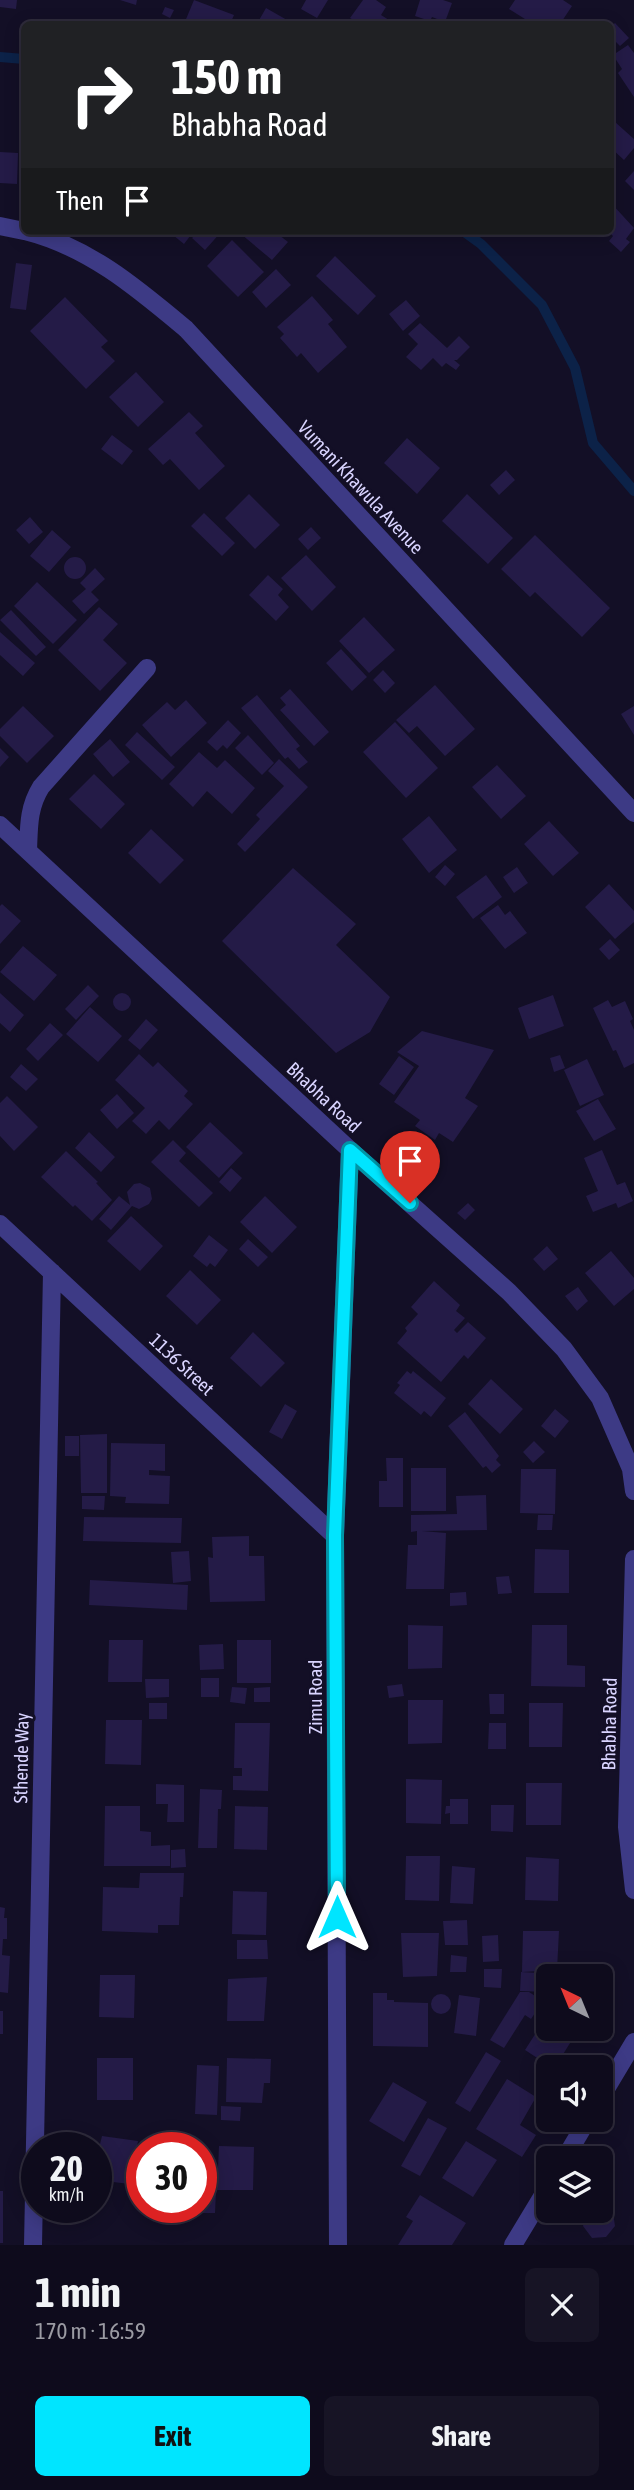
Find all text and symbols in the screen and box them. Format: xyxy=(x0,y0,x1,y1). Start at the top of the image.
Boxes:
text: 150 m xyxy=(171,48,282,104)
icon: right xyxy=(56,49,147,140)
text: Bhabha Road xyxy=(171,106,328,143)
icon: arrive xyxy=(118,182,156,220)
text: Then xyxy=(56,186,104,216)
street label: Vumani Khawula Avenue xyxy=(294,416,428,558)
street label: Bhabha Road xyxy=(282,1057,366,1137)
pin xyxy=(380,1131,440,1203)
icon: arrive xyxy=(391,1142,429,1180)
street label: 1136 Street xyxy=(145,1329,219,1399)
street label: Zimu Road xyxy=(304,1660,326,1734)
street label: Bhabha Road xyxy=(597,1677,621,1771)
street label: Sthende Way xyxy=(9,1712,33,1803)
position arrow xyxy=(300,1880,374,1954)
north arrow xyxy=(536,1964,612,2040)
map controls xyxy=(536,1964,613,2223)
button: sound xyxy=(536,2055,613,2132)
speed limit sign: 30 xyxy=(126,2132,217,2223)
button: layers xyxy=(536,2146,613,2223)
text: 20 xyxy=(50,2148,83,2188)
text: km/h xyxy=(49,2184,84,2205)
text: 1 min xyxy=(35,2268,121,2316)
button: close xyxy=(525,2268,599,2342)
text: 170 m · 16:59 xyxy=(35,2318,146,2344)
button: Exit xyxy=(35,2396,310,2476)
button: Share xyxy=(324,2396,599,2476)

